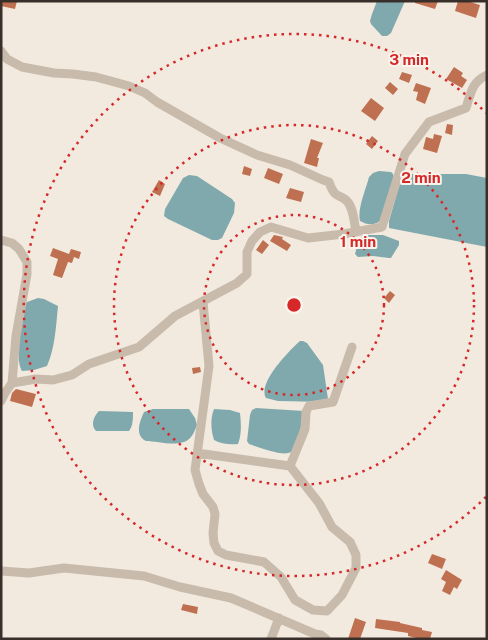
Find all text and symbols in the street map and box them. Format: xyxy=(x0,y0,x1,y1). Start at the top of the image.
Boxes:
text: 3 min xyxy=(389,51,429,68)
text: 2 min xyxy=(401,169,441,186)
text: 1 min xyxy=(340,233,376,250)
centre of rings xyxy=(285,296,303,314)

